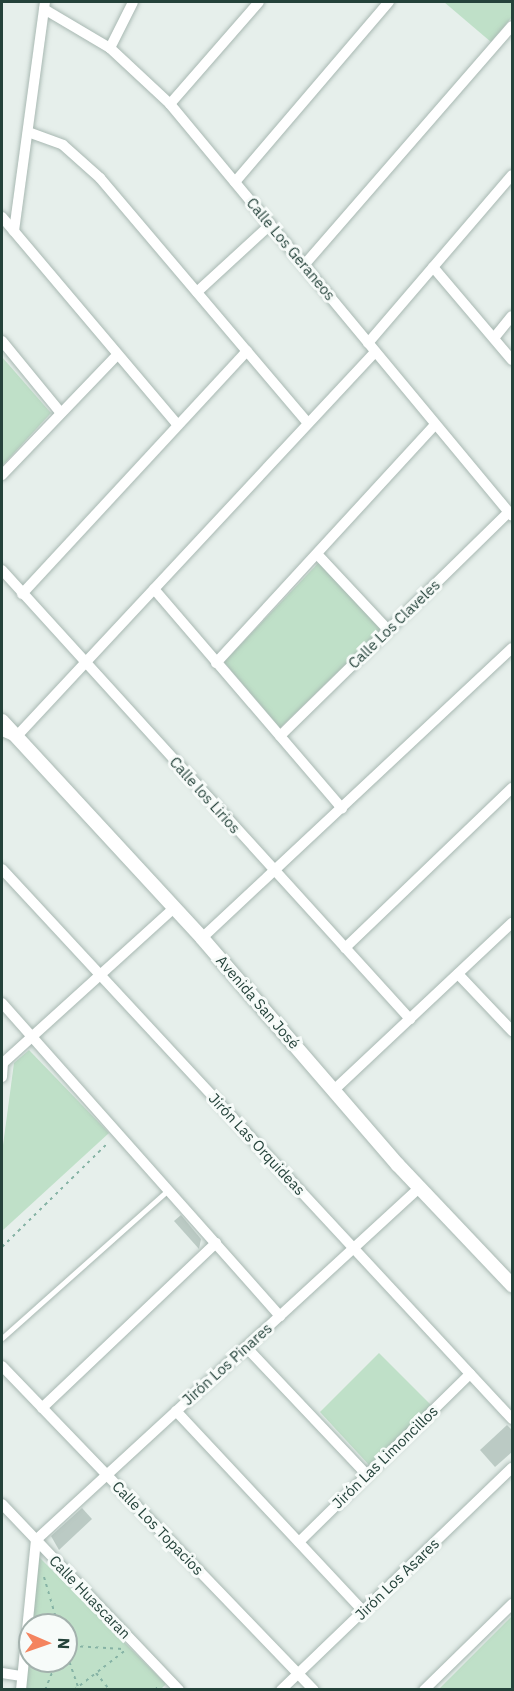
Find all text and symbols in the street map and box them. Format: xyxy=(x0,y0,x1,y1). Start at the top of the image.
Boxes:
street label: Calle Los Geraneos xyxy=(243,194,339,304)
street label: Calle Los Claveles xyxy=(345,576,443,672)
street label: Calle los Lirios xyxy=(166,753,244,837)
street label: Avenida San José xyxy=(213,952,303,1052)
street label: Jirón Las Orquideas xyxy=(205,1089,309,1199)
street label: Jirón Los Pinares xyxy=(179,1319,275,1409)
street label: Jirón Las Limoncillos xyxy=(328,1402,442,1512)
street label: Calle Los Topacios xyxy=(109,1477,207,1579)
street label: Jirón Los Asares xyxy=(351,1534,443,1624)
street label: Calle Huascaran xyxy=(46,1551,134,1643)
north arrow xyxy=(18,1613,78,1673)
text: N xyxy=(54,1637,74,1650)

